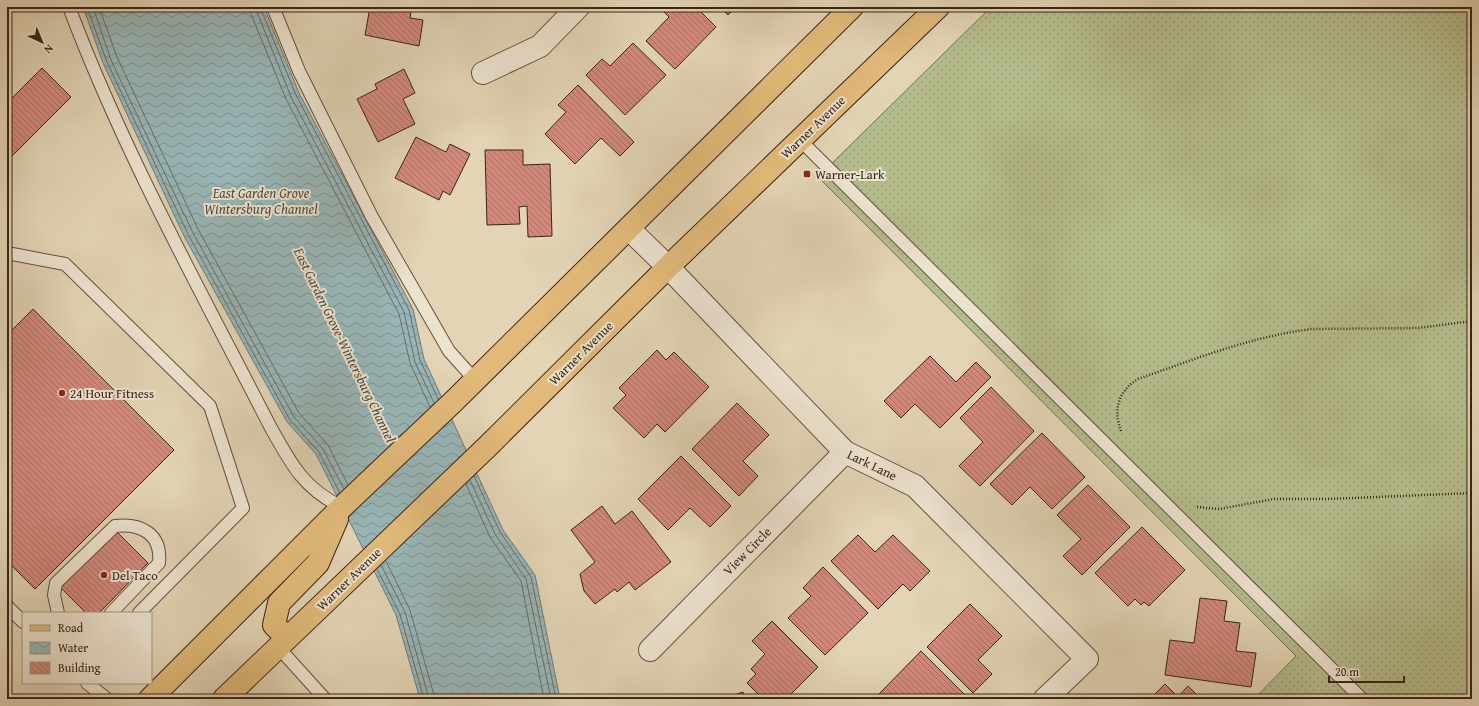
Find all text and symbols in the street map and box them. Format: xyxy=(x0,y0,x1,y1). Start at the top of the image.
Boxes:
north arrow xyxy=(22,22,62,62)
text: N xyxy=(40,41,57,58)
street label: Warner Avenue xyxy=(776,91,850,163)
place label: Warner-Lark xyxy=(815,165,885,184)
marker: Warner-Lark xyxy=(802,169,812,179)
water label: East Garden Grove Wintersburg Channel xyxy=(204,183,318,219)
water label: East Garden Grove-Wintersburg Channel xyxy=(289,243,401,446)
street label: Warner Avenue xyxy=(545,317,617,389)
place label: 24 Hour Fitness xyxy=(70,384,154,403)
marker: 24 Hour Fitness xyxy=(57,388,67,398)
street label: Lark Lane xyxy=(844,445,900,485)
street label: View Circle xyxy=(719,523,775,579)
street label: Warner Avenue xyxy=(312,543,386,615)
place label: Del Taco xyxy=(112,566,158,585)
marker: Del Taco xyxy=(99,570,109,580)
legend xyxy=(22,612,152,684)
text: Road xyxy=(58,619,84,636)
text: Water xyxy=(58,639,88,656)
scale bar xyxy=(1329,658,1404,684)
text: Building xyxy=(58,659,101,676)
text: 20 m xyxy=(1335,663,1359,680)

